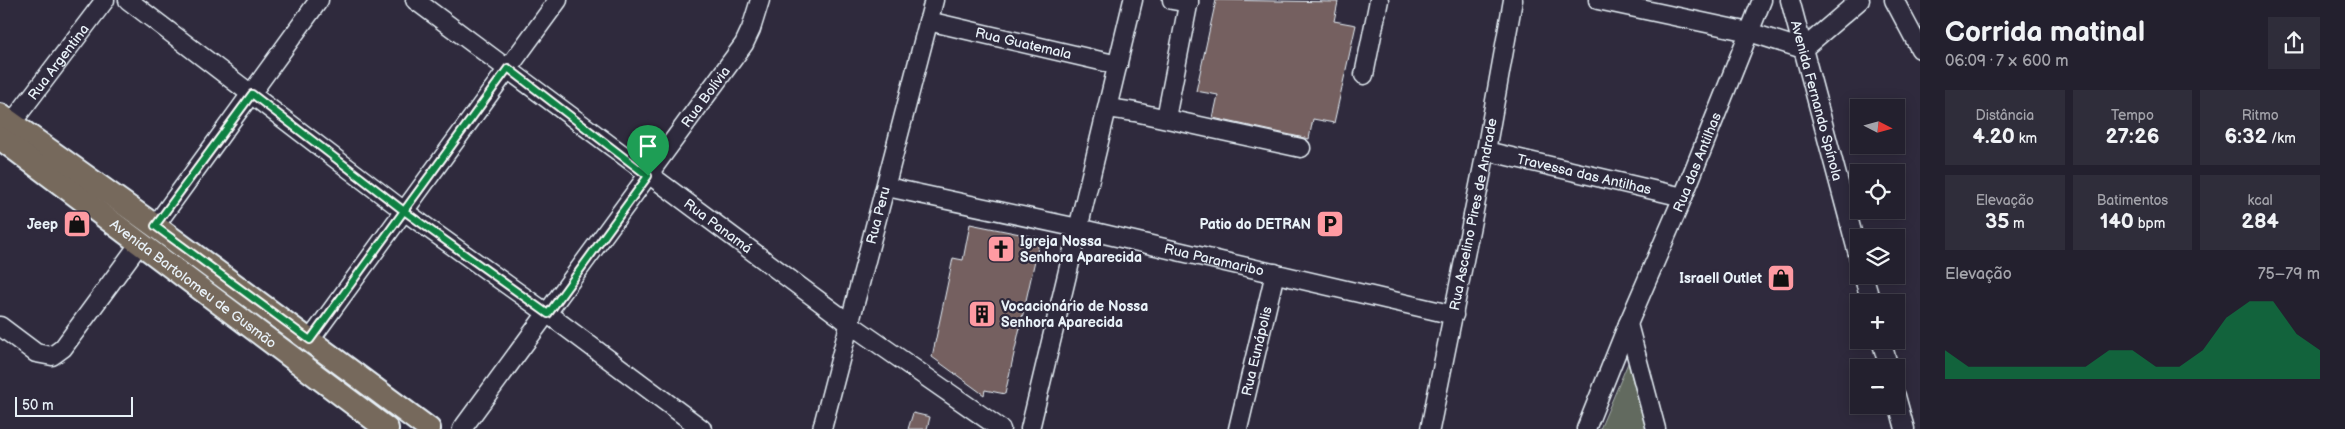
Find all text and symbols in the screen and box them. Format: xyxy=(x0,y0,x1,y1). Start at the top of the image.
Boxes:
text: Corrida matinal xyxy=(1945,16,2145,49)
button: share xyxy=(2268,17,2320,69)
street label: Avenida Fernando Spínola xyxy=(1787,19,1846,183)
street label: Rua Argentina xyxy=(24,21,93,103)
street label: Rua Guatemala xyxy=(973,24,1073,63)
text: 06:09 · 7 × 600 m xyxy=(1945,52,2068,71)
street label: Rua Bolívia xyxy=(678,63,734,131)
north arrow xyxy=(1850,99,1905,154)
map controls xyxy=(1850,99,1905,414)
text: Distância xyxy=(1975,107,2034,124)
text: Tempo xyxy=(2111,107,2154,124)
text: Ritmo xyxy=(2242,107,2279,124)
street label: Rua das Antilhas xyxy=(1670,110,1725,215)
street label: Rua Ascelino Pires de Andrade xyxy=(1446,117,1501,312)
text: 4.20 xyxy=(1973,124,2015,149)
text: 27:26 xyxy=(2106,124,2159,149)
text: 6:32 xyxy=(2225,124,2267,149)
pin xyxy=(627,125,669,176)
text: km xyxy=(2015,130,2037,147)
text: /km xyxy=(2267,130,2296,147)
icon: arrive xyxy=(634,132,662,160)
street label: Travessa das Antilhas xyxy=(1515,151,1653,198)
button: locate xyxy=(1850,164,1905,219)
street label: Rua Peru xyxy=(863,185,894,246)
text: Elevação xyxy=(1976,192,2034,209)
text: Batimentos xyxy=(2097,192,2168,209)
text: kcal xyxy=(2248,192,2273,209)
street label: Rua Panamá xyxy=(680,195,755,257)
shop icon: Jeep xyxy=(62,209,92,239)
parking icon: Patio do DETRAN xyxy=(1315,209,1345,239)
text: 35 xyxy=(1985,209,2009,234)
text: 140 xyxy=(2100,209,2134,234)
text: 284 xyxy=(2241,209,2279,234)
text: m xyxy=(2009,215,2025,232)
text: bpm xyxy=(2134,215,2165,232)
place label: Jeep xyxy=(27,216,58,233)
street label: Avenida Bartolomeu de Gusmão xyxy=(106,216,280,352)
place label: Patio do DETRAN xyxy=(1200,216,1311,233)
button: layers xyxy=(1850,229,1905,284)
place label: Igreja Nossa Senhora Aparecida xyxy=(1020,233,1142,266)
church icon: Igreja Nossa Senhora Aparecida xyxy=(986,234,1016,264)
street label: Rua Paramaribo xyxy=(1162,240,1266,280)
shop icon: Israell Outlet xyxy=(1766,263,1796,293)
text: Elevação xyxy=(1945,265,2012,284)
text: 75–79 m xyxy=(2258,265,2320,284)
place label: Israell Outlet xyxy=(1679,270,1762,287)
button: + xyxy=(1850,294,1905,349)
place label: Vocacionário de Nossa Senhora Aparecida xyxy=(1001,298,1148,331)
building icon: Vocacionário de Nossa Senhora Aparecida xyxy=(967,299,997,329)
street label: Rua Eunápolis xyxy=(1238,305,1276,398)
button: − xyxy=(1850,359,1905,414)
scale bar xyxy=(15,394,132,417)
text: 50 m xyxy=(22,397,54,414)

